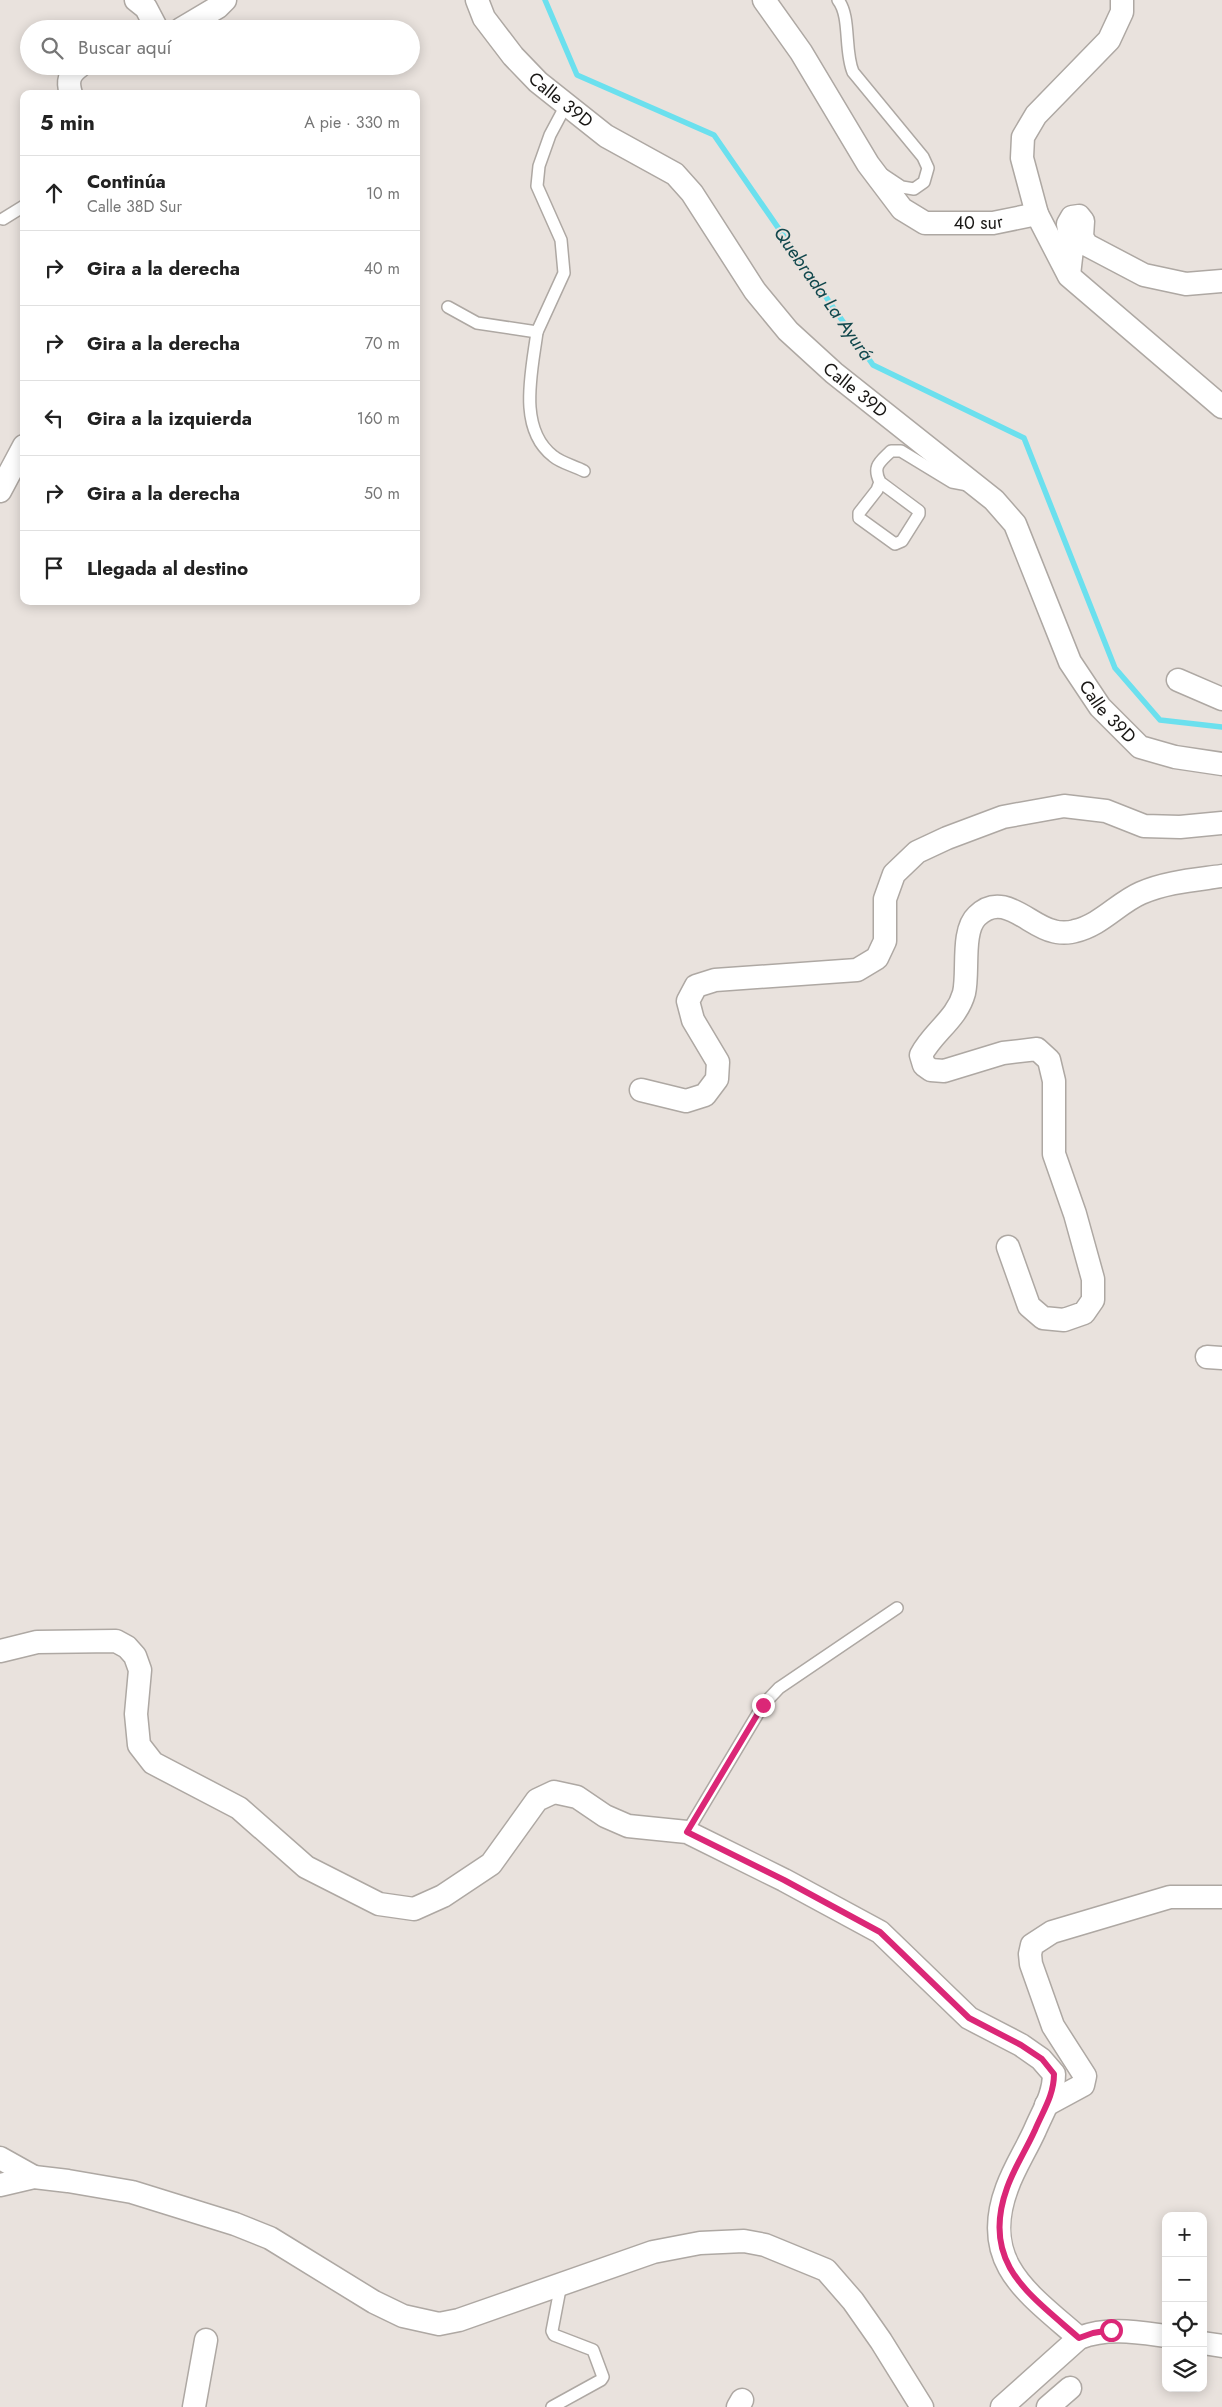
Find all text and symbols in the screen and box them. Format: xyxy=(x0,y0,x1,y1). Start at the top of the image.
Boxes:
search box xyxy=(20,20,420,75)
icon: search xyxy=(38,34,66,62)
text: Buscar aquí xyxy=(78,34,172,61)
street label: Calle 39D xyxy=(522,66,599,134)
text: 5 min xyxy=(40,108,95,138)
text: A pie · 330 m xyxy=(304,111,400,134)
text: Continúa xyxy=(87,168,166,195)
icon: ahead xyxy=(40,179,68,207)
text: 10 m xyxy=(366,182,400,205)
text: Calle 38D Sur xyxy=(87,195,182,218)
street label: 40 sur xyxy=(954,208,1006,236)
water label: Quebrada La Ayurá xyxy=(767,221,880,366)
icon: right xyxy=(40,254,68,282)
text: Gira a la derecha xyxy=(87,255,240,282)
text: 40 m xyxy=(364,257,400,280)
icon: right xyxy=(40,329,68,357)
text: Gira a la derecha xyxy=(87,330,240,357)
text: 70 m xyxy=(365,332,400,355)
street label: Calle 39D xyxy=(817,356,893,424)
icon: left xyxy=(40,404,68,432)
text: Gira a la izquierda xyxy=(87,405,252,432)
text: 160 m xyxy=(357,407,400,430)
icon: right xyxy=(40,479,68,507)
text: Gira a la derecha xyxy=(87,480,240,507)
text: 50 m xyxy=(364,482,400,505)
icon: arrive xyxy=(40,554,68,582)
text: Llegada al destino xyxy=(87,555,248,582)
street label: Calle 39D xyxy=(1073,675,1142,749)
route end xyxy=(752,1694,775,1717)
map controls xyxy=(1162,2212,1207,2392)
button: + xyxy=(1162,2212,1207,2257)
button: − xyxy=(1162,2257,1207,2302)
button: locate xyxy=(1162,2302,1207,2347)
route start xyxy=(1100,2319,1123,2342)
button: layers xyxy=(1162,2347,1207,2392)

